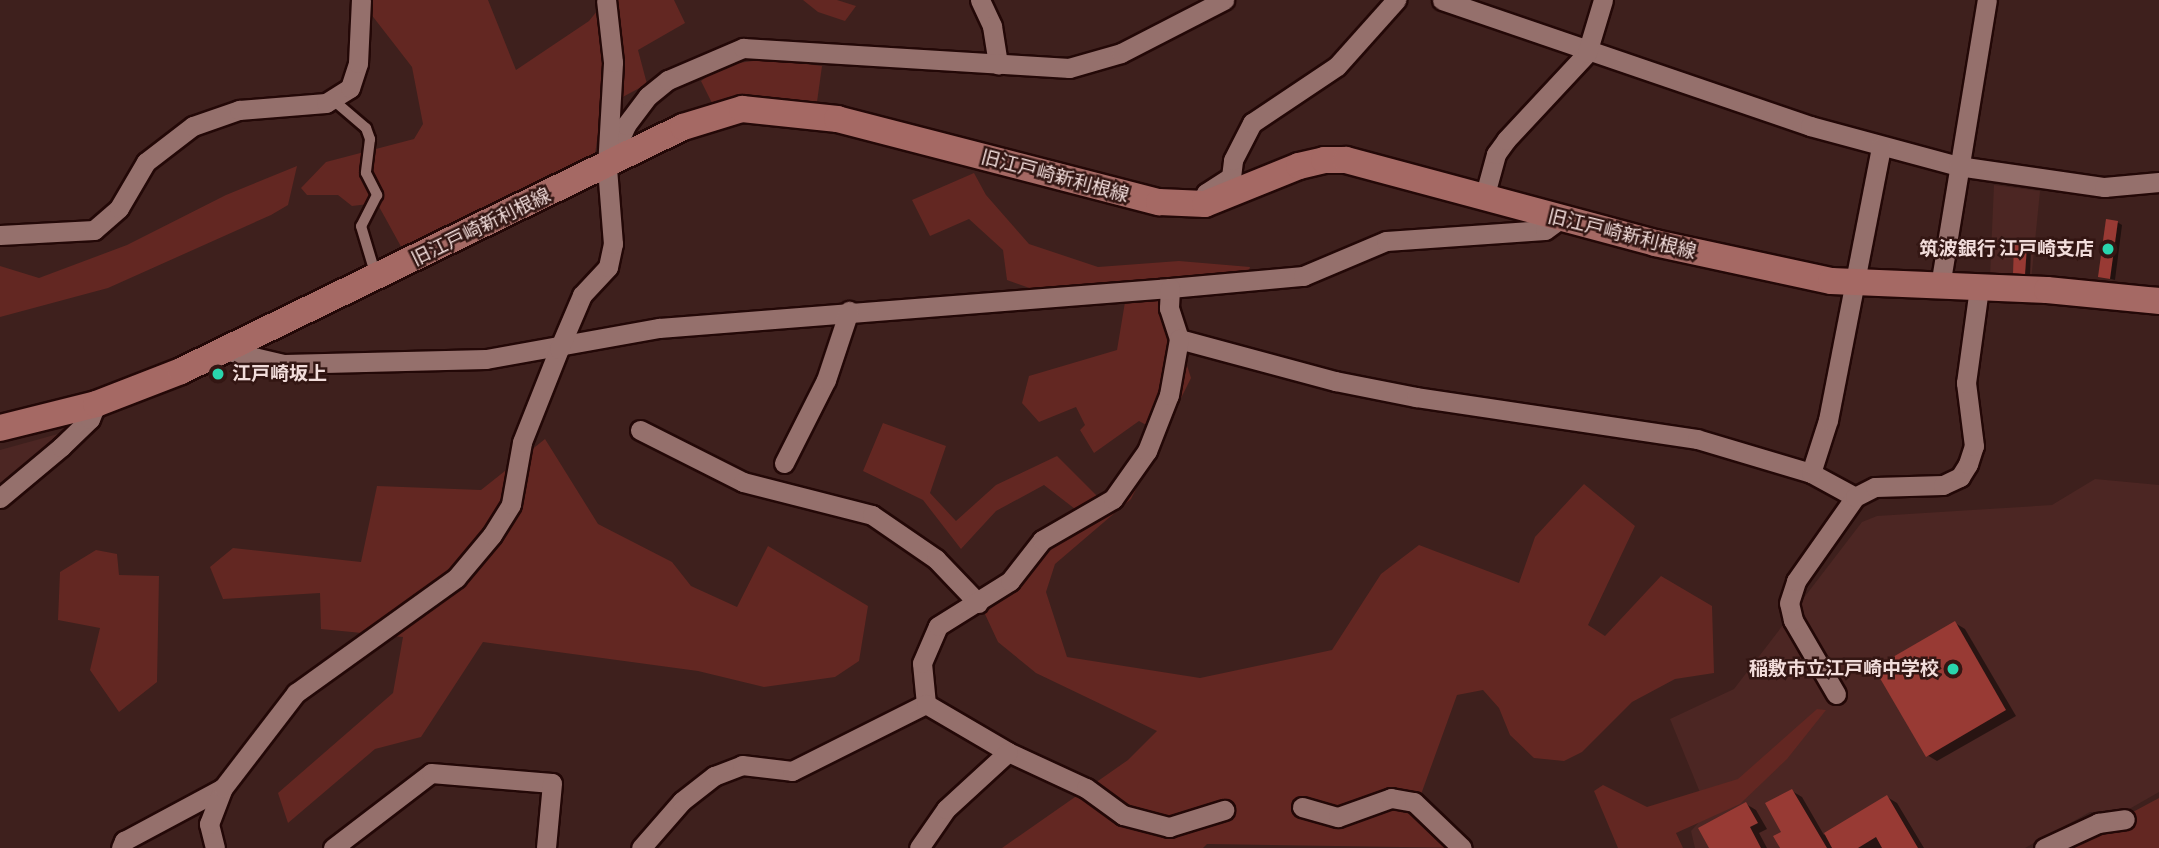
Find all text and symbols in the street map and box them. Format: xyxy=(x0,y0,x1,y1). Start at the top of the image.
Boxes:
street label: 旧江戸崎新利根線 xyxy=(979,145,1131,207)
street label: 旧江戸崎新利根線 xyxy=(408,183,554,271)
street label: 旧江戸崎新利根線 xyxy=(1545,205,1699,263)
place label: 筑波銀行 江戸崎支店 xyxy=(1920,238,2094,260)
marker: 筑波銀行 江戸崎支店 xyxy=(2100,241,2116,257)
place label: 江戸崎坂上 xyxy=(232,363,327,385)
marker: 江戸崎坂上 xyxy=(210,366,226,382)
place label: 稲敷市立江戸崎中学校 xyxy=(1749,658,1939,680)
marker: 稲敷市立江戸崎中学校 xyxy=(1945,661,1961,677)

